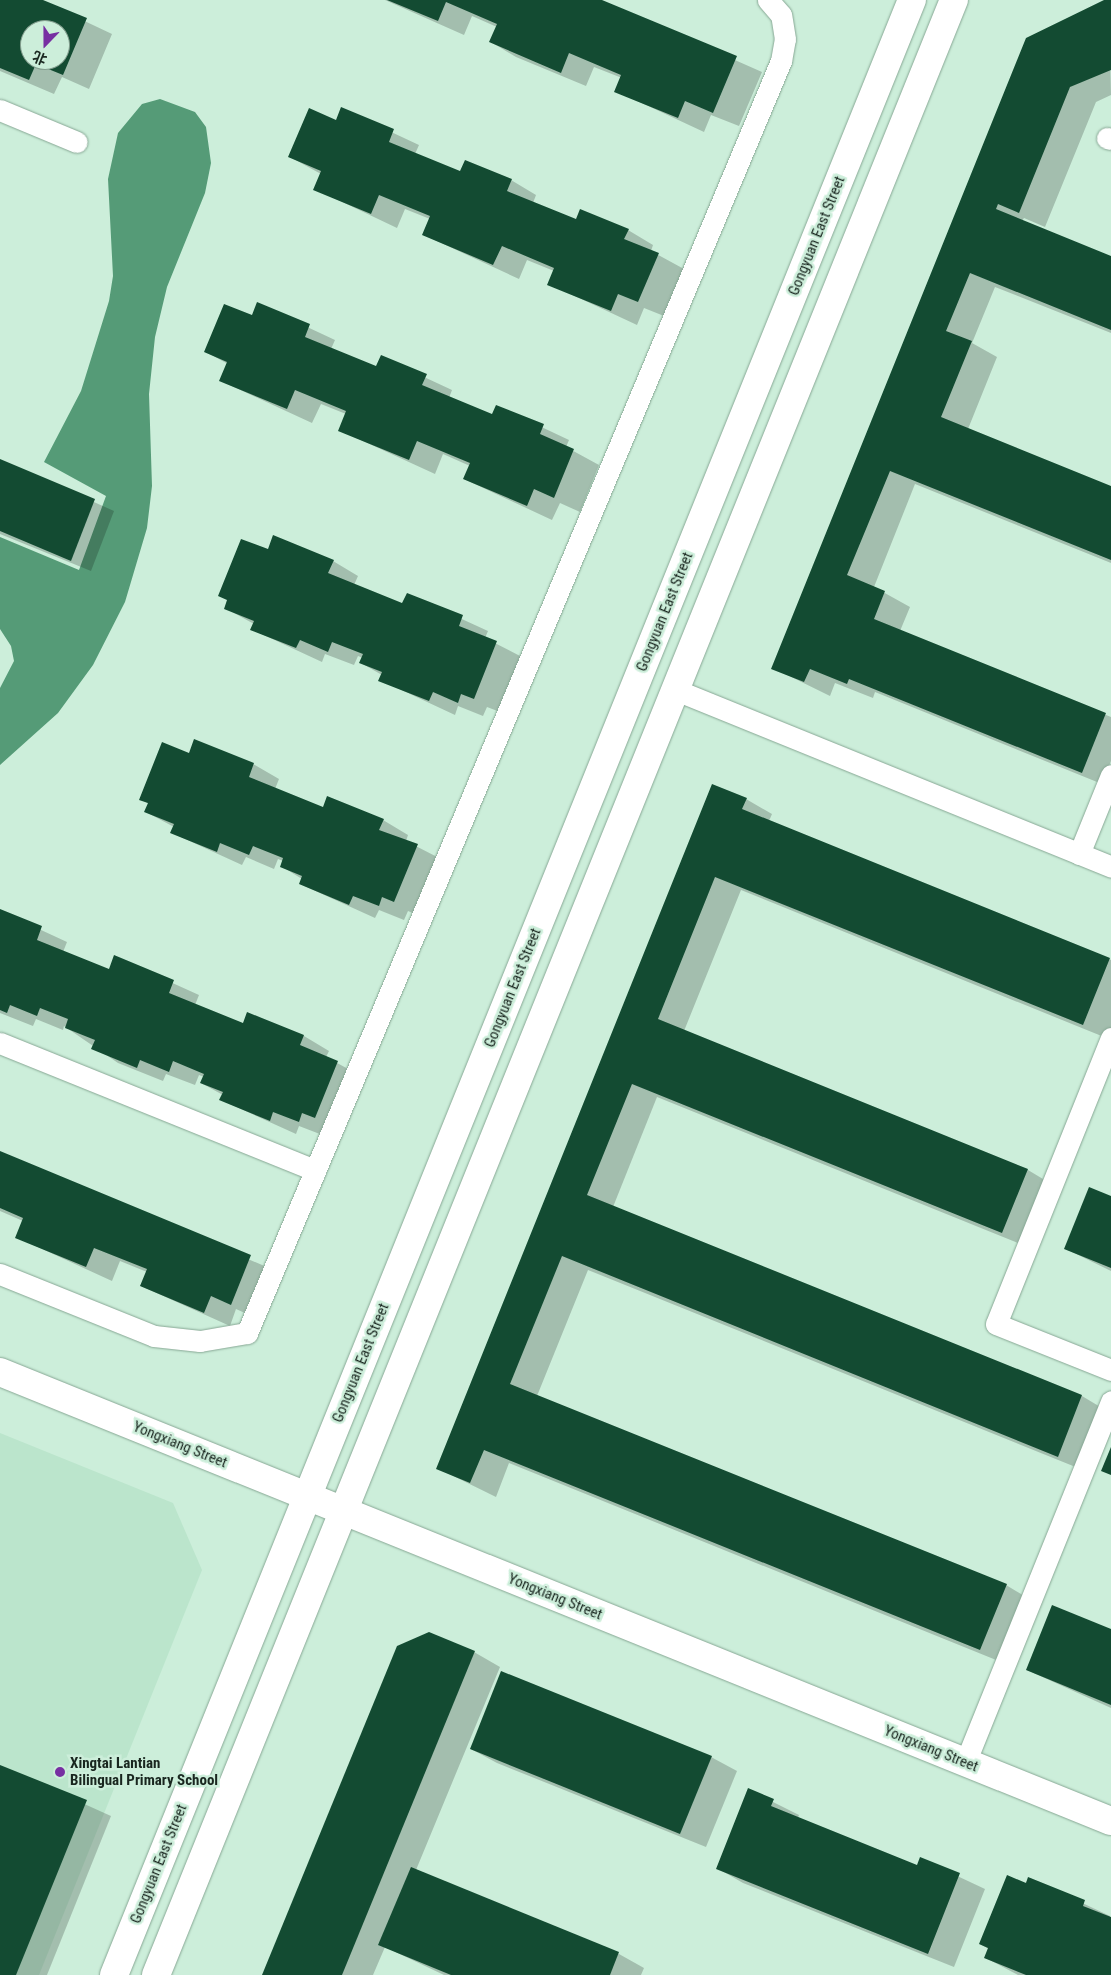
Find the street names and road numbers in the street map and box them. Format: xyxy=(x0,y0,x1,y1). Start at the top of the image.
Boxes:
street label: Gongyuan East Street xyxy=(785,174,849,298)
street label: Gongyuan East Street xyxy=(633,550,697,674)
street label: Gongyuan East Street xyxy=(481,926,545,1050)
street label: Gongyuan East Street xyxy=(329,1301,393,1425)
street label: Yongxiang Street xyxy=(130,1418,230,1472)
street label: Yongxiang Street xyxy=(505,1570,605,1624)
street label: Yongxiang Street xyxy=(881,1722,981,1776)
street label: Gongyuan East Street xyxy=(127,1802,191,1926)

